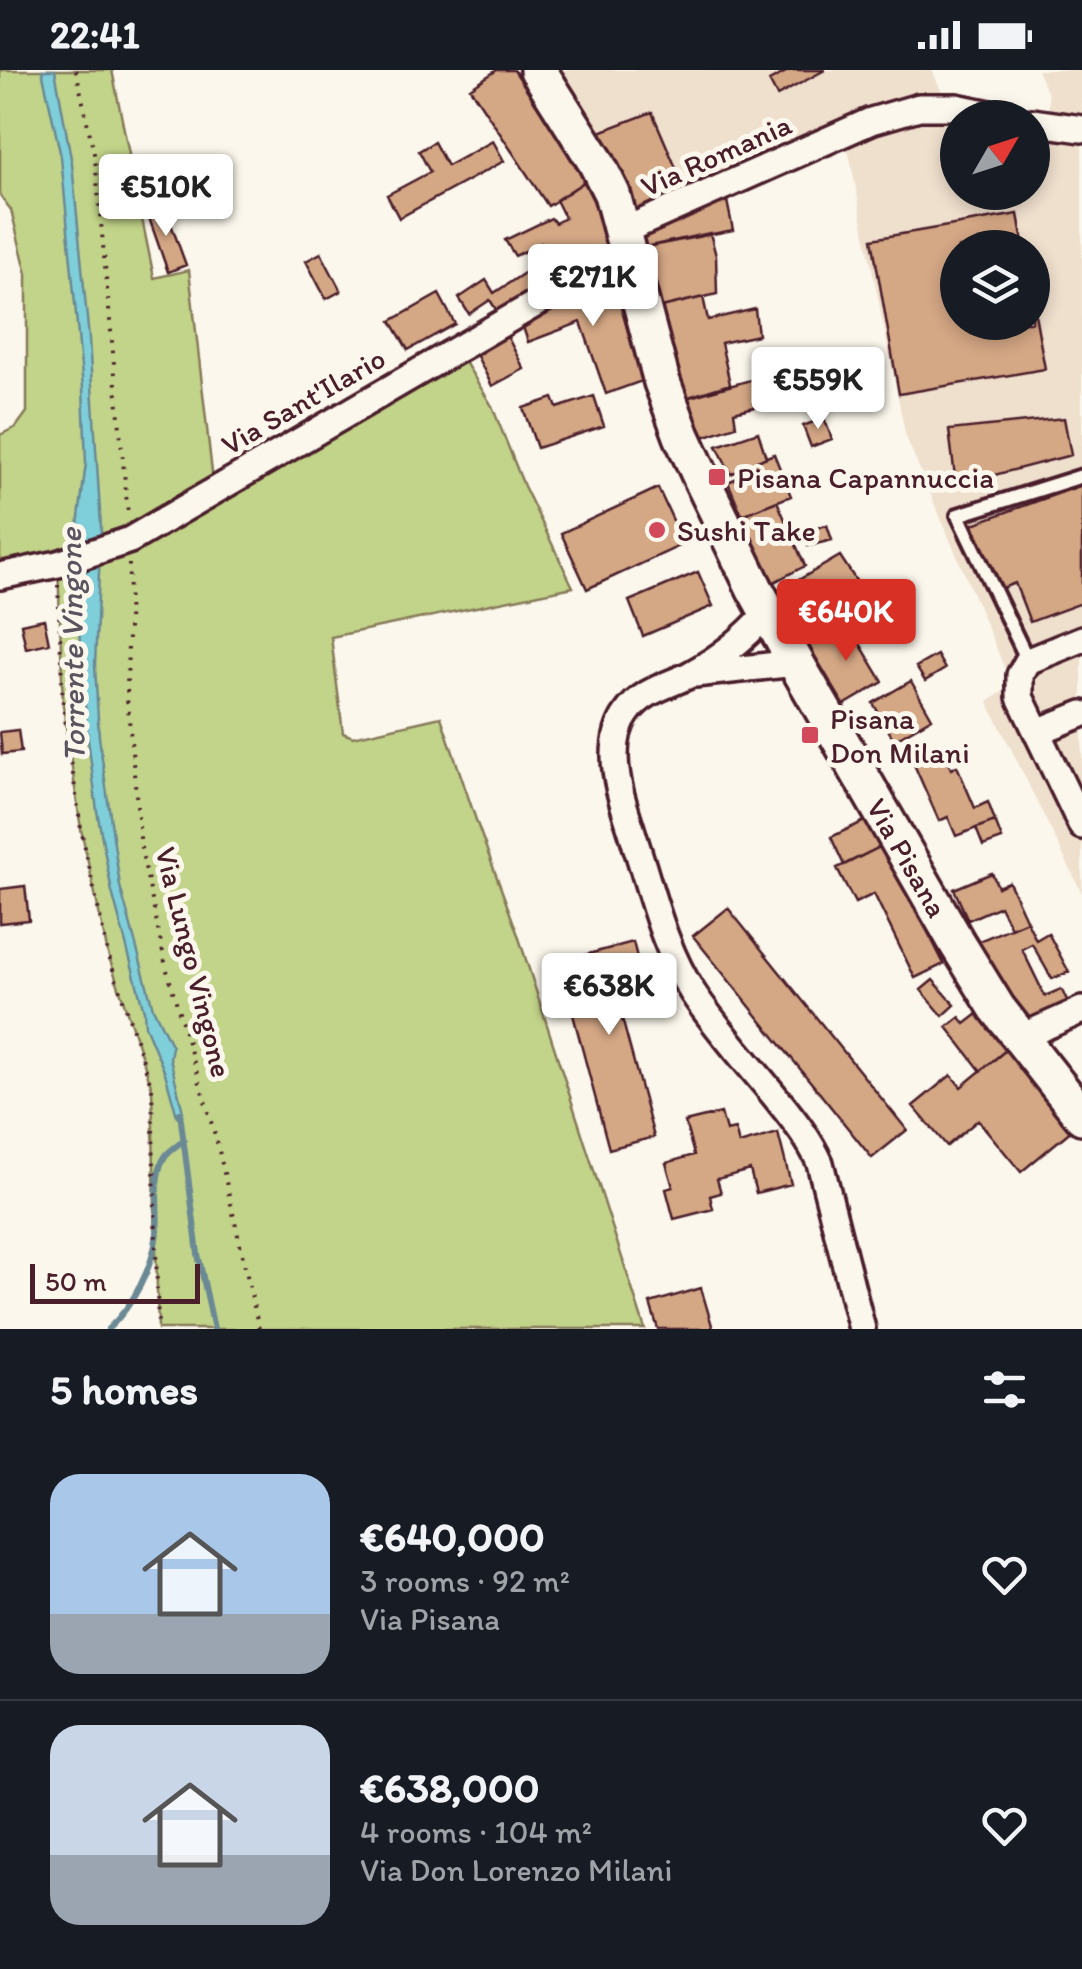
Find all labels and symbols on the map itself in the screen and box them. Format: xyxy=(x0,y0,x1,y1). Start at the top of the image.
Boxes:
north arrow xyxy=(940,100,1050,210)
street label: Via Romania xyxy=(635,105,797,205)
pin: €510K xyxy=(96,154,236,239)
pin: €271K xyxy=(523,244,663,329)
street label: Via Sant'Ilario xyxy=(214,339,392,463)
pin: €559K xyxy=(748,347,888,432)
place label: Pisana Capannuccia xyxy=(737,459,994,496)
marker: Pisana Capannuccia xyxy=(706,466,728,488)
place label: Sushi Take xyxy=(677,512,816,549)
marker: Sushi Take xyxy=(646,519,668,541)
water label: Torrente Vingone xyxy=(51,526,93,762)
pin: €640K xyxy=(776,579,916,664)
place label: Pisana Don Milani xyxy=(830,700,970,771)
marker: Pisana Don Milani xyxy=(799,724,821,746)
street label: Via Pisana xyxy=(859,791,957,924)
street label: Via Lungo Vingone xyxy=(147,843,241,1081)
pin: €638K xyxy=(539,953,679,1038)
scale bar xyxy=(30,1259,200,1304)

